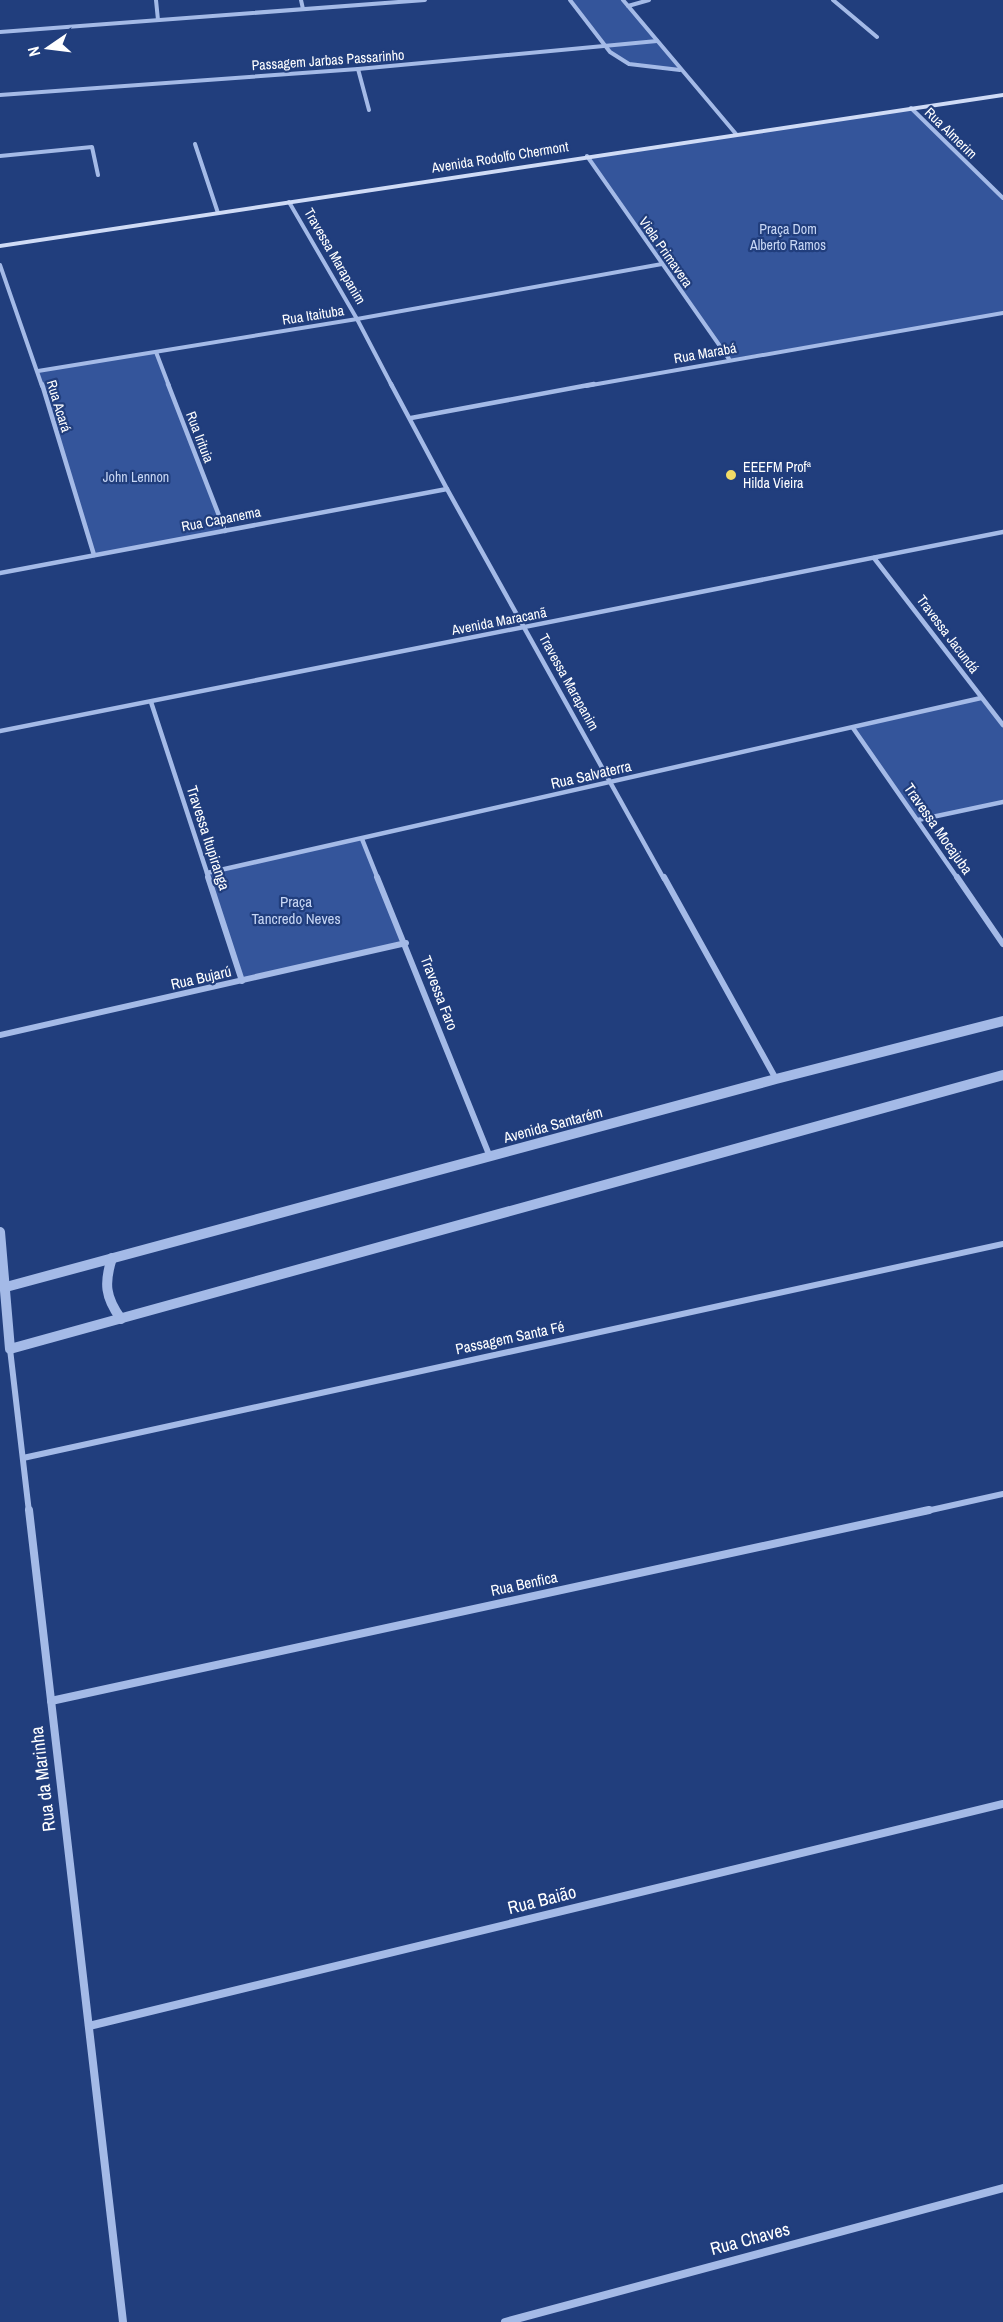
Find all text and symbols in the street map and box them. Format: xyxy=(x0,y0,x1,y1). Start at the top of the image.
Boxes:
north arrow xyxy=(18,18,78,78)
text: N xyxy=(22,44,45,59)
street label: Passagem Jarbas Passarinho xyxy=(251,46,405,74)
street label: Rua Almerim xyxy=(921,103,981,163)
street label: Avenida Rodolfo Chermont xyxy=(429,137,570,177)
street label: Travessa Marapanim xyxy=(300,205,370,307)
street label: Viela Primavera xyxy=(635,213,697,291)
park label: Praça Dom Alberto Ramos xyxy=(749,220,826,254)
street label: Rua Itaituba xyxy=(281,301,346,329)
street label: Rua Marabá xyxy=(672,339,738,367)
street label: Rua Acará xyxy=(43,378,76,435)
street label: Rua Irituia xyxy=(182,409,218,466)
place label: EEEFM Profª Hilda Vieira xyxy=(743,458,812,492)
park label: John Lennon xyxy=(103,468,169,486)
marker: EEEFM Profª Hilda Vieira xyxy=(724,468,738,482)
street label: Rua Capanema xyxy=(180,502,263,536)
street label: Travessa Jacundá xyxy=(913,591,984,677)
street label: Avenida Maracanã xyxy=(449,603,549,639)
street label: Travessa Marapanim xyxy=(535,630,603,734)
street label: Rua Salvaterra xyxy=(549,755,633,794)
street label: Travessa Mocajuba xyxy=(899,779,978,879)
street label: Travessa Itupiranga xyxy=(182,783,235,893)
park label: Praça Tancredo Neves xyxy=(251,891,341,929)
street label: Travessa Faro xyxy=(416,953,463,1033)
street label: Rua Bujarú xyxy=(169,960,233,995)
street label: Avenida Santarém xyxy=(500,1101,605,1148)
street label: Passagem Santa Fé xyxy=(453,1316,566,1359)
street label: Rua Benfica xyxy=(489,1566,559,1601)
street label: Rua da Marinha xyxy=(24,1725,61,1833)
street label: Rua Baião xyxy=(505,1879,579,1920)
street label: Rua Chaves xyxy=(707,2216,792,2261)

